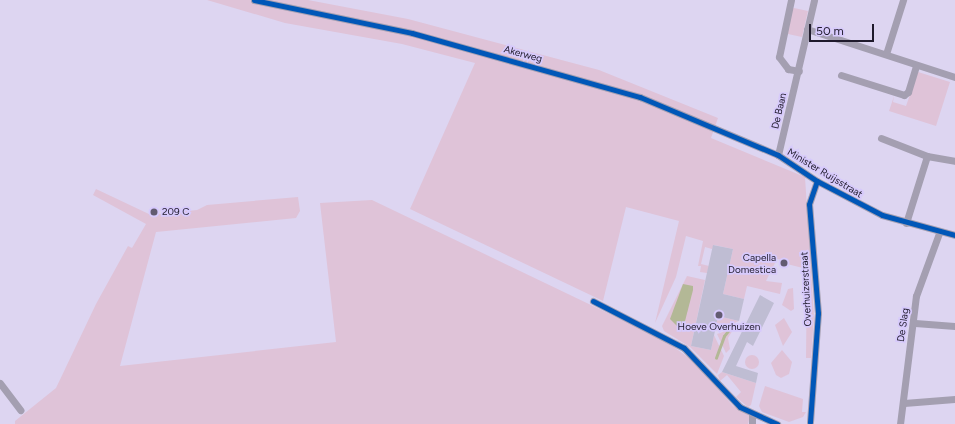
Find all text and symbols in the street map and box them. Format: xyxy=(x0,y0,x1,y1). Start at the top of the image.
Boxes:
scale bar xyxy=(811,16,876,42)
text: 50 m xyxy=(816,24,844,38)
street label: Akerweg xyxy=(502,43,544,65)
street label: De Baan xyxy=(769,92,789,130)
street label: Minister Ruijsstraat xyxy=(785,146,865,200)
place label: 209 C xyxy=(162,206,189,218)
marker: 209 C xyxy=(149,207,159,217)
place label: Capella Domestica xyxy=(728,251,776,274)
street label: Overhuizerstraat xyxy=(798,251,814,327)
marker: Capella Domestica xyxy=(779,258,789,268)
street label: De Slag xyxy=(895,307,911,343)
marker: Hoeve Overhuizen xyxy=(714,310,724,320)
place label: Hoeve Overhuizen xyxy=(678,321,760,333)

